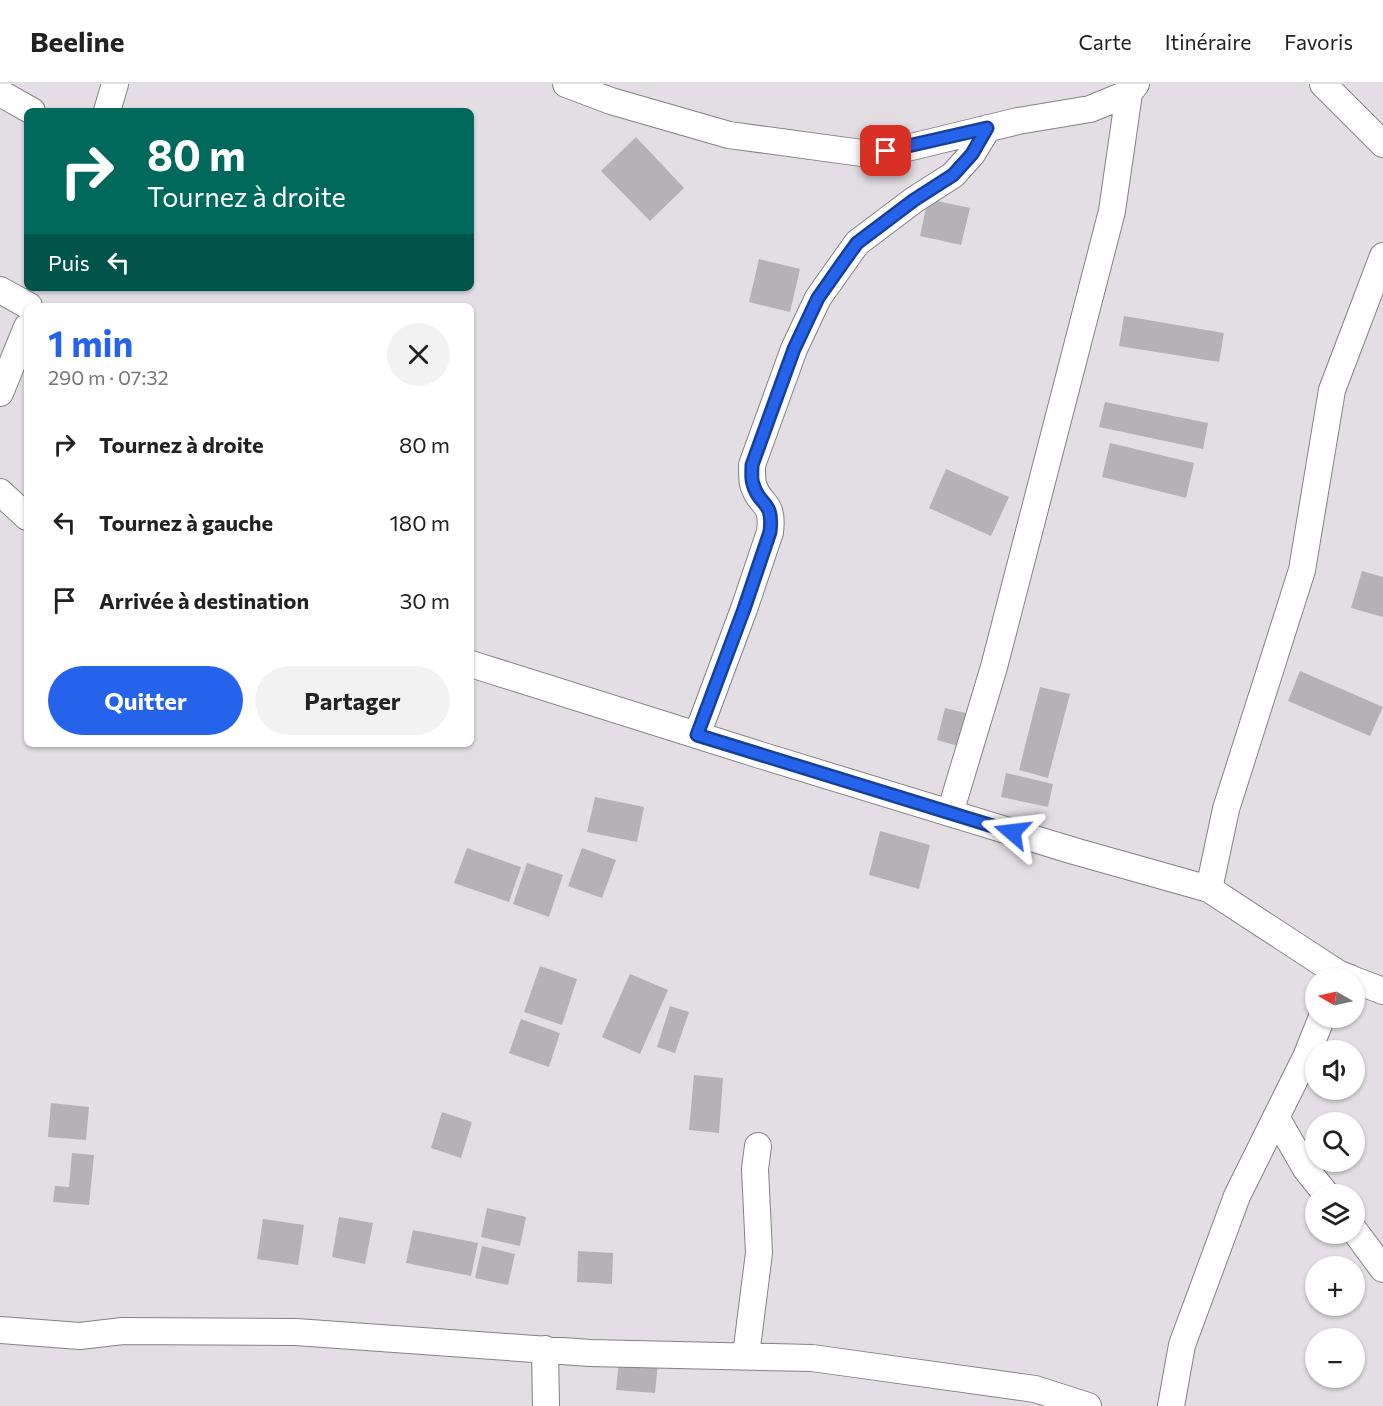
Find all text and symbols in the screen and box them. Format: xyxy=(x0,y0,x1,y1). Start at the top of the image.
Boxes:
text: Beeline xyxy=(30,24,124,58)
text: Carte xyxy=(1078,29,1132,54)
text: Itinéraire xyxy=(1165,29,1251,54)
text: Favoris xyxy=(1284,29,1353,54)
pin xyxy=(860,125,911,176)
text: 80 m xyxy=(147,128,246,180)
icon: right xyxy=(48,132,126,210)
icon: arrive xyxy=(869,134,902,167)
text: Tournez à droite xyxy=(147,180,346,213)
icon: left xyxy=(102,246,135,279)
text: Puis xyxy=(48,249,90,276)
text: 1 min xyxy=(48,320,133,364)
button: close xyxy=(387,323,450,386)
text: 290 m · 07:32 xyxy=(48,365,169,389)
icon: right xyxy=(48,428,81,461)
text: Tournez à droite xyxy=(99,431,264,458)
text: 80 m xyxy=(399,431,450,458)
icon: left xyxy=(48,506,81,539)
text: Tournez à gauche xyxy=(99,509,273,536)
text: 180 m xyxy=(389,509,450,536)
icon: arrive xyxy=(48,584,81,617)
text: Arrivée à destination xyxy=(99,587,309,614)
text: 30 m xyxy=(400,587,450,614)
button: Quitter xyxy=(48,666,243,735)
button: Partager xyxy=(255,666,450,735)
position arrow xyxy=(980,800,1044,864)
north arrow xyxy=(1305,968,1365,1028)
map controls xyxy=(1305,968,1365,1388)
button: sound xyxy=(1305,1040,1365,1100)
button: search xyxy=(1305,1112,1365,1172)
button: layers xyxy=(1305,1184,1365,1244)
button: + xyxy=(1305,1256,1365,1316)
button: − xyxy=(1305,1328,1365,1388)

